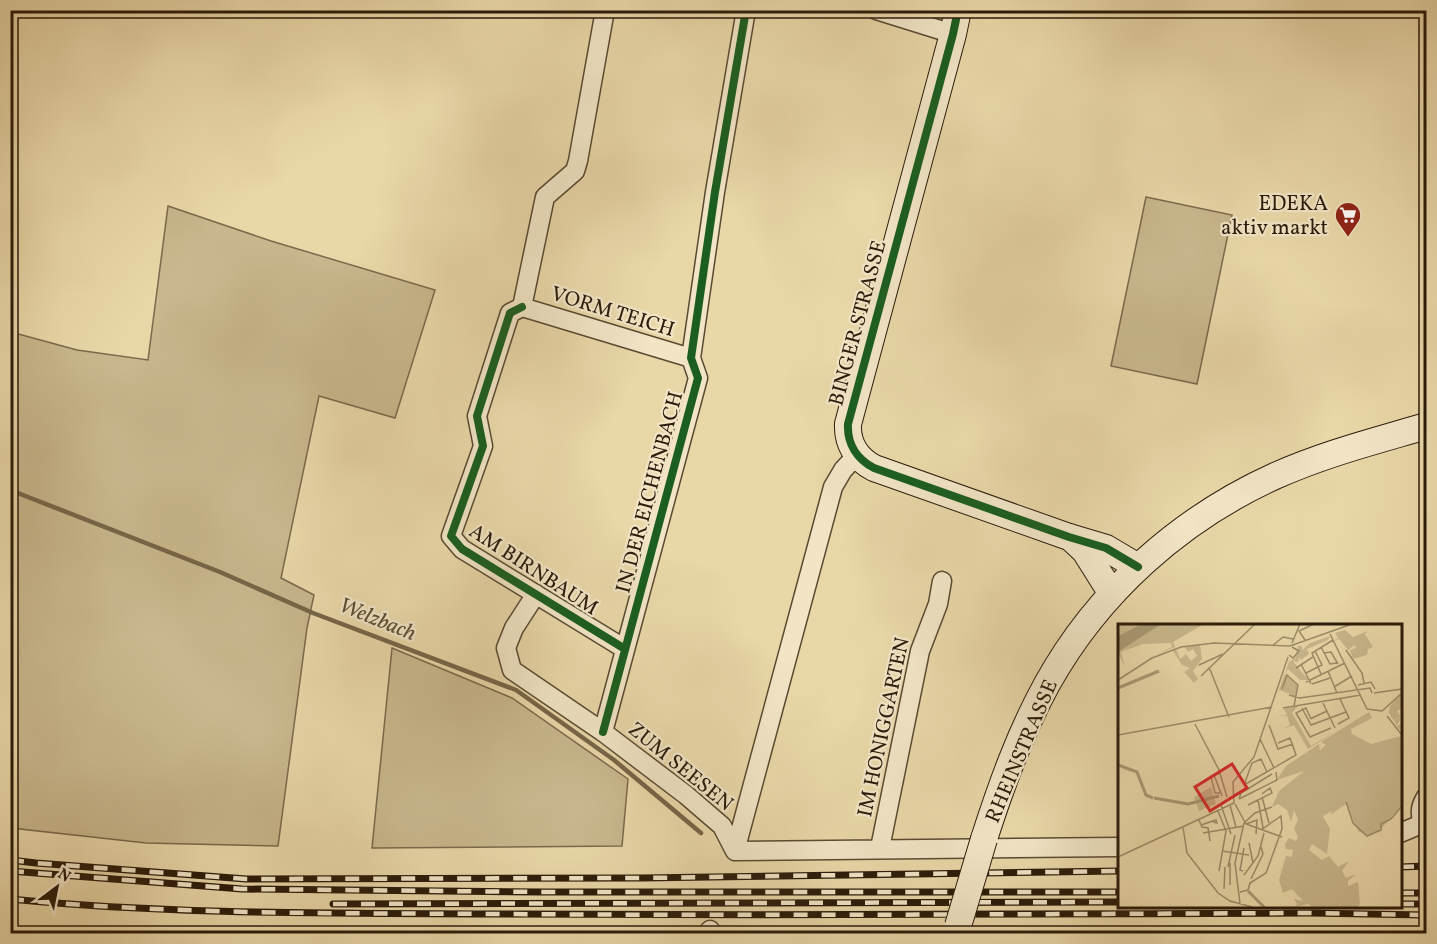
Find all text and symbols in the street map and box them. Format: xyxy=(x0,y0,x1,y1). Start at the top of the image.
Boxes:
place label: EDEKA aktiv markt xyxy=(1221,190,1328,243)
supermarket icon: EDEKA aktiv markt xyxy=(1333,200,1363,238)
street label: BINGER STRASSE xyxy=(822,237,894,409)
street label: VORM TEICH xyxy=(547,280,678,345)
street label: IN DER EICHENBACH xyxy=(610,388,691,597)
street label: AM BIRNBAUM xyxy=(463,517,604,623)
water label: Welzbach xyxy=(334,591,420,650)
inset map xyxy=(1118,624,1401,908)
street label: IM HONIGGARTEN xyxy=(851,635,918,820)
street label: RHEINSTRASSE xyxy=(979,675,1066,828)
street label: ZUM SEESEN xyxy=(621,716,739,819)
north arrow xyxy=(27,857,87,917)
text: N xyxy=(53,864,75,889)

